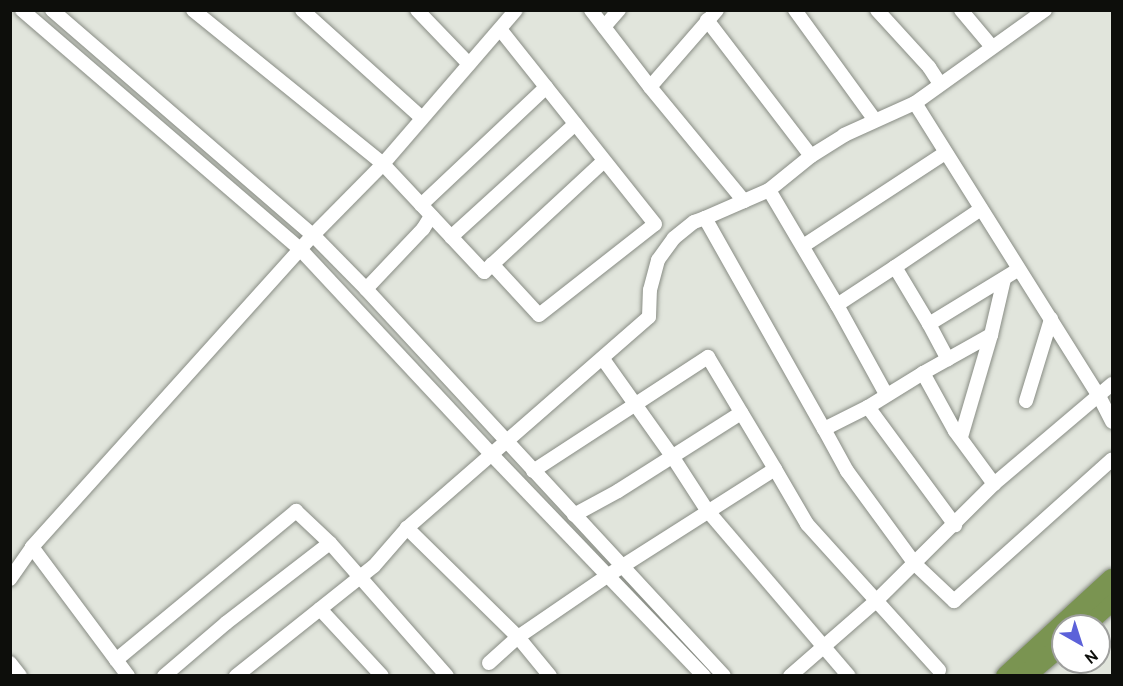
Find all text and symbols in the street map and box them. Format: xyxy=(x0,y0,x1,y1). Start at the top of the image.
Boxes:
north arrow xyxy=(1051,614,1111,674)
text: N xyxy=(1081,646,1102,668)

